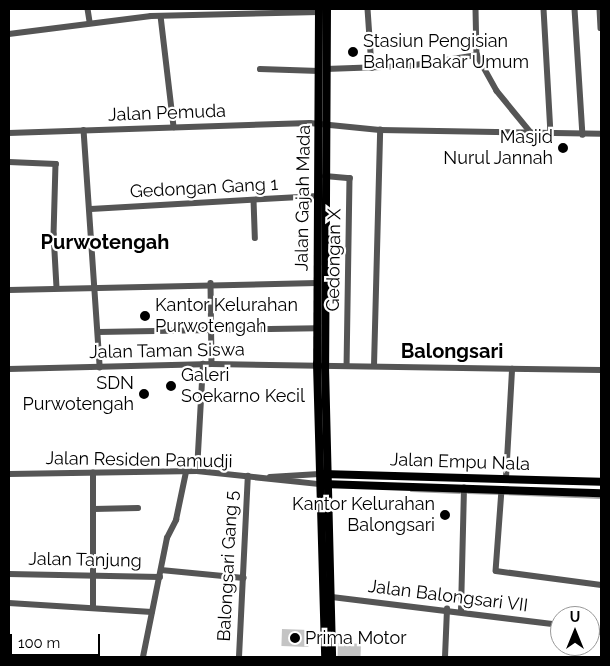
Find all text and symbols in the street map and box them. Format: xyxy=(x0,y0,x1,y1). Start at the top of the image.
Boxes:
place label: Stasiun Pengisian Bahan Bakar Umum xyxy=(363,31,529,74)
marker: Stasiun Pengisian Bahan Bakar Umum xyxy=(347,46,359,58)
street label: Jalan Pemuda xyxy=(108,100,226,126)
street label: Jalan Gajah Mada xyxy=(291,125,315,271)
place label: Masjid Nurul Jannah xyxy=(442,127,553,170)
marker: Masjid Nurul Jannah xyxy=(557,142,569,154)
street label: Gedongan Gang 1 xyxy=(129,173,279,203)
street label: Gedongan X xyxy=(322,208,346,312)
district label: Purwotengah xyxy=(41,230,169,254)
place label: Kantor Kelurahan Purwotengah xyxy=(155,295,298,338)
marker: Kantor Kelurahan Purwotengah xyxy=(139,310,151,322)
street label: Jalan Taman Siswa xyxy=(89,339,245,363)
district label: Balongsari xyxy=(401,339,503,363)
place label: Galeri Soekarno Kecil xyxy=(181,365,305,408)
place label: SDN Purwotengah xyxy=(23,373,134,416)
marker: Galeri Soekarno Kecil xyxy=(165,380,177,392)
marker: SDN Purwotengah xyxy=(138,388,150,400)
street label: Jalan Residen Pamudji xyxy=(45,448,233,472)
street label: Jalan Empu Nala xyxy=(390,449,530,475)
street label: Balongsari Gang 5 xyxy=(213,490,243,642)
place label: Kantor Kelurahan Balongsari xyxy=(292,494,435,536)
marker: Kantor Kelurahan Balongsari xyxy=(439,509,451,521)
street label: Jalan Tanjung xyxy=(28,548,142,572)
street label: Jalan Balongsari VII xyxy=(366,575,530,617)
north arrow xyxy=(550,606,600,656)
text: U xyxy=(570,609,580,625)
scale bar xyxy=(12,624,102,656)
place label: Prima Motor xyxy=(305,627,406,649)
marker: Prima Motor xyxy=(289,632,301,644)
text: 100 m xyxy=(18,634,60,652)

